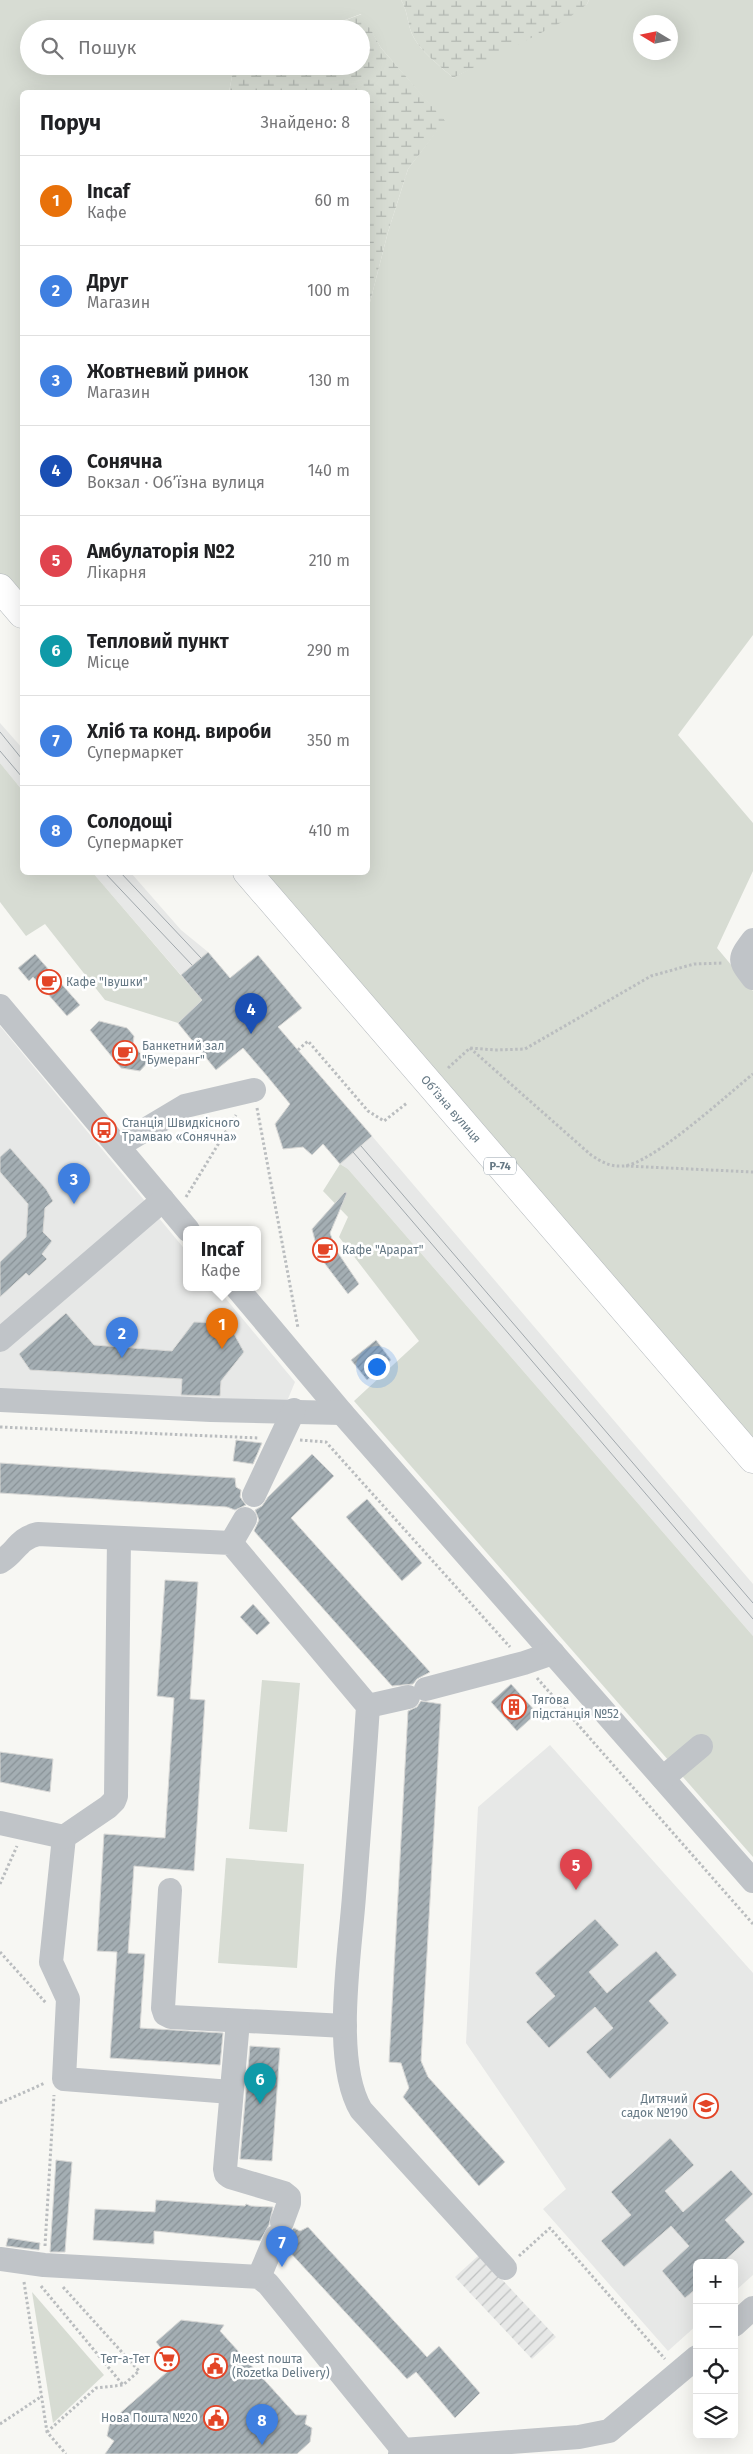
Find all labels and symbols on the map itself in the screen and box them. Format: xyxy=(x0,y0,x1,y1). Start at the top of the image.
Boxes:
north arrow xyxy=(633,15,678,60)
cafe icon: Кафе "Івушки" xyxy=(36,969,62,995)
place label: Кафе "Івушки" xyxy=(66,975,148,989)
pin: 4 xyxy=(235,993,267,1034)
place label: Банкетний зал "Бумеранг" xyxy=(142,1039,224,1067)
cafe icon: Банкетний зал "Бумеранг" xyxy=(112,1040,138,1066)
street label: Обʼїзна вулиця xyxy=(418,1073,484,1145)
place label: Станцiя Швидкiсного Трамваю «Сонячна» xyxy=(122,1116,240,1144)
bus stop icon: Станцiя Швидкiсного Трамваю «Сонячна» xyxy=(91,1117,117,1143)
road number: Р-74 xyxy=(484,1158,516,1174)
pin: 3 xyxy=(58,1163,90,1204)
cafe icon: Кафе "Арарат" xyxy=(312,1237,338,1263)
place label: Кафе "Арарат" xyxy=(342,1243,424,1257)
pin: 1 xyxy=(206,1308,238,1349)
pin: 2 xyxy=(106,1317,138,1358)
your location xyxy=(364,1354,390,1380)
place label: Тягова підстанція №52 xyxy=(532,1693,619,1721)
building icon: Тягова підстанція №52 xyxy=(501,1694,527,1720)
pin: 5 xyxy=(560,1849,592,1890)
pin: 6 xyxy=(244,2063,276,2104)
place label: Дитячий садок №190 xyxy=(621,2092,688,2120)
school or university icon: Дитячий садок №190 xyxy=(693,2093,719,2119)
pin: 7 xyxy=(266,2226,298,2267)
supermarket icon: Тет-а-Тет xyxy=(154,2346,180,2372)
place label: Тет-а-Тет xyxy=(101,2352,151,2366)
place label: Meest пошта (Rozetka Delivery) xyxy=(232,2352,330,2380)
public building icon: Meest пошта (Rozetka Delivery) xyxy=(202,2353,228,2379)
pin: 8 xyxy=(246,2404,278,2445)
public building icon: Нова Пошта №20 xyxy=(203,2405,229,2431)
place label: Нова Пошта №20 xyxy=(101,2411,198,2425)

